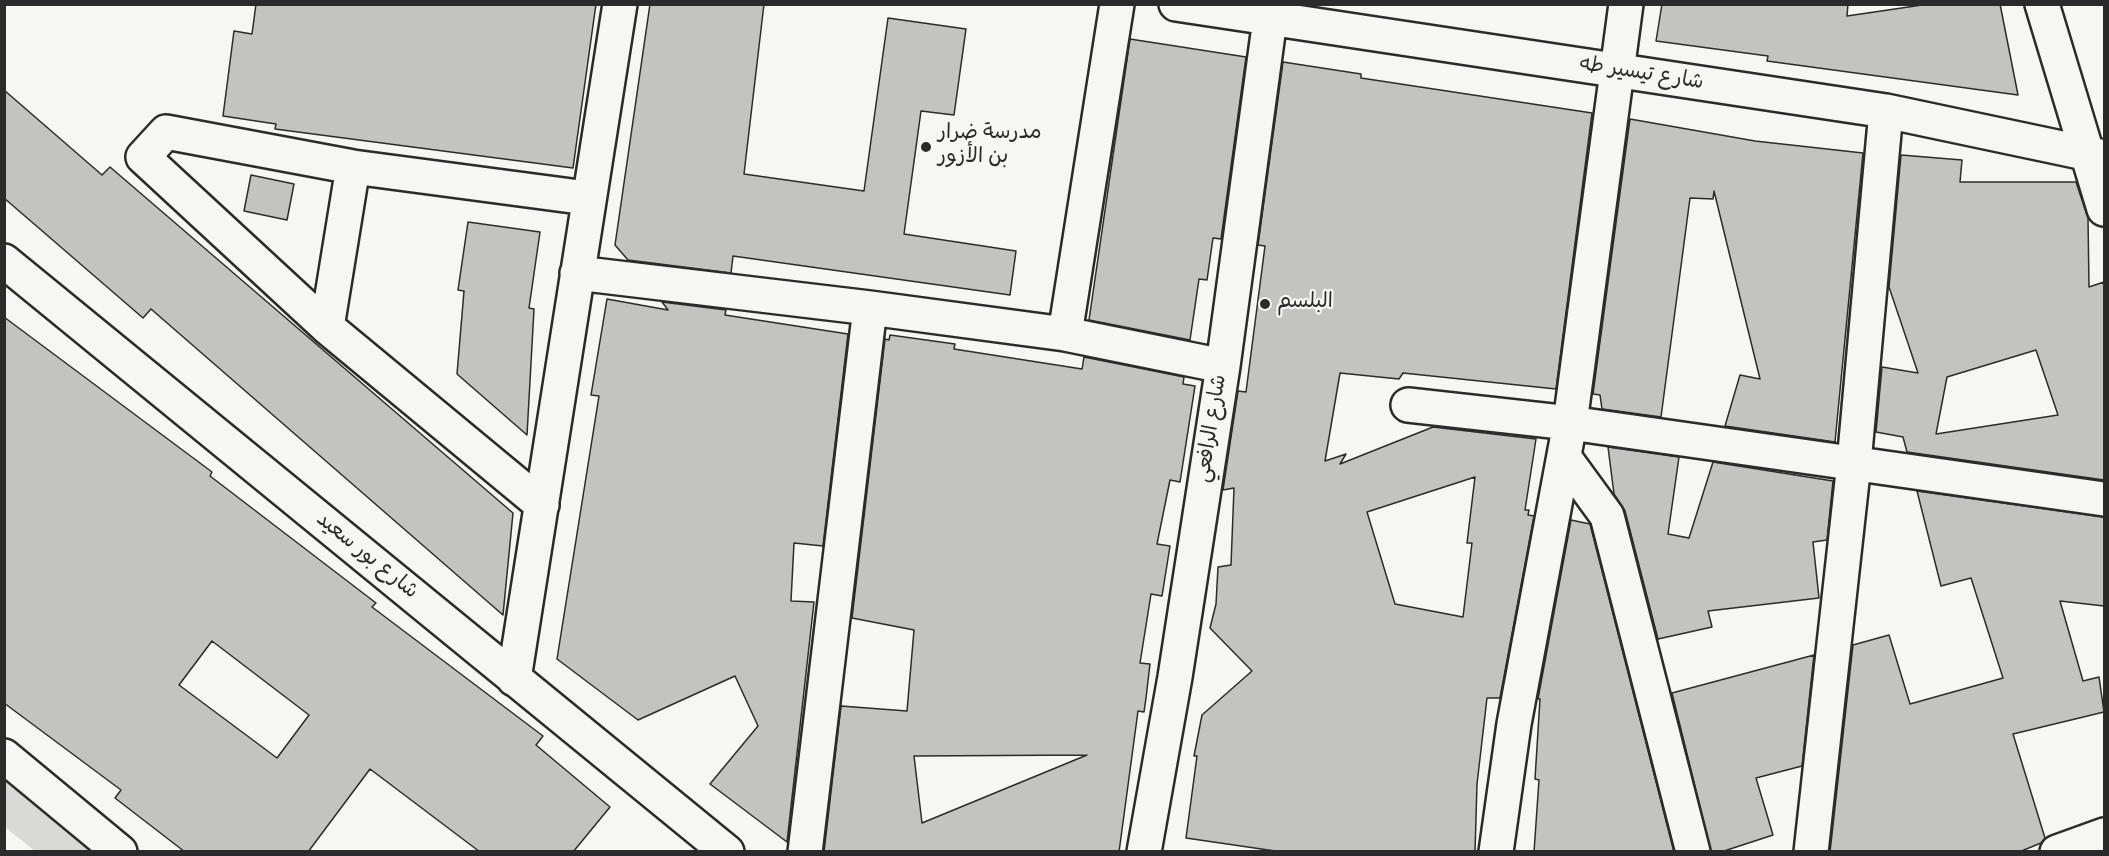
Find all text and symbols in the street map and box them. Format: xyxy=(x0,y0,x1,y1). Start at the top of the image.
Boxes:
street label: شارع تيسير طه xyxy=(1577,53,1705,97)
place label: مدرسة ضرار بن الأزور xyxy=(938,122,1042,172)
marker: مدرسة ضرار بن الأزور xyxy=(919,140,933,154)
place label: البلسم xyxy=(1277,291,1333,317)
marker: البلسم xyxy=(1258,297,1272,311)
street label: شارع الرافعي xyxy=(1192,373,1234,485)
street label: شارع بور سعيد xyxy=(310,508,422,606)

